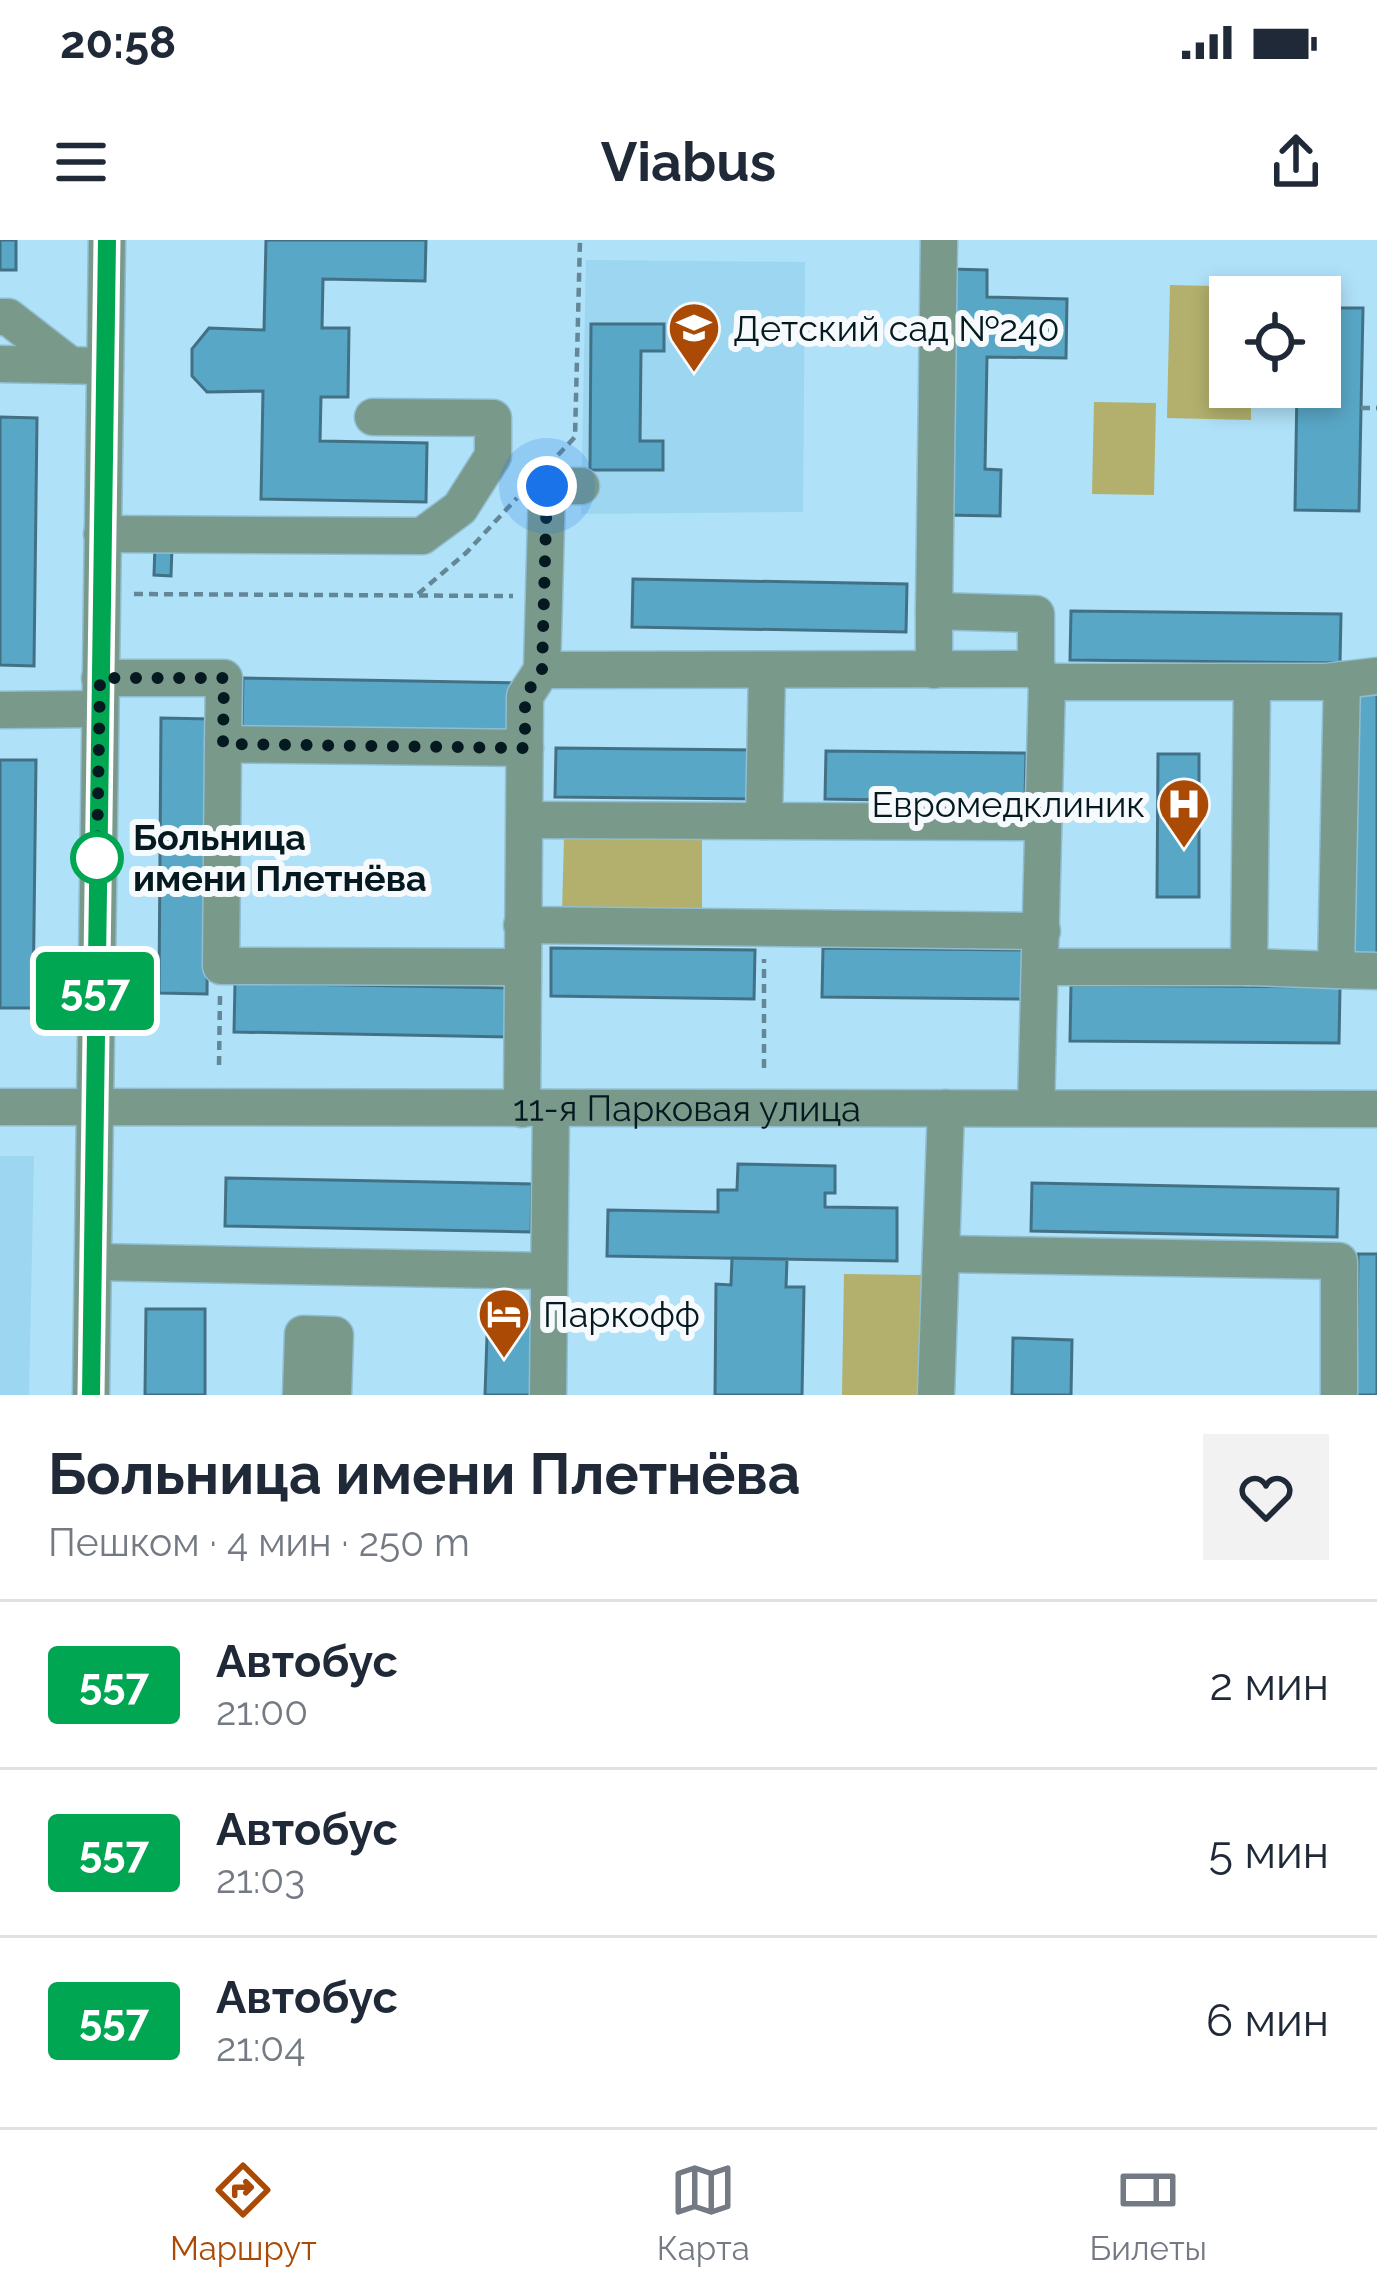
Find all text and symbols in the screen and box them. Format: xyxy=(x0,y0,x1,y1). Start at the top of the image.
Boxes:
text: 20:58 xyxy=(60,16,176,69)
icon: menu xyxy=(48,129,114,195)
icon: share xyxy=(1263,129,1329,195)
text: Viabus xyxy=(601,130,776,194)
map controls xyxy=(1209,276,1341,408)
button: locate xyxy=(1209,276,1341,408)
school or university icon: Детский сад №240 xyxy=(666,300,722,374)
place label: Детский сад №240 xyxy=(733,307,1060,349)
your location xyxy=(517,456,577,516)
hospital icon: Евромедклиник xyxy=(1156,776,1212,850)
place label: Евромедклиник xyxy=(871,783,1145,825)
place label: Больница имени Плетнёва xyxy=(133,816,427,899)
marker: Больница имени Плетнёва xyxy=(72,833,122,883)
line badge: 557 xyxy=(26,952,164,1030)
text: 557 xyxy=(60,966,130,1015)
street label: 11-я Парковая улица xyxy=(513,1087,861,1129)
hotel icon: Паркофф xyxy=(476,1286,532,1360)
place label: Паркофф xyxy=(543,1293,700,1335)
button: heart xyxy=(1203,1434,1329,1560)
text: Больница имени Плетнёва xyxy=(48,1440,800,1507)
text: Пешком · 4 мин · 250 m xyxy=(48,1519,470,1565)
text: Автобус xyxy=(216,1635,398,1688)
text: 2 мин xyxy=(1210,1658,1329,1711)
text: 557 xyxy=(79,1660,149,1709)
text: 21:00 xyxy=(216,1688,308,1734)
text: Автобус xyxy=(216,1803,398,1856)
text: 5 мин xyxy=(1208,1826,1329,1879)
text: 557 xyxy=(79,1828,149,1877)
text: 21:03 xyxy=(216,1856,305,1902)
text: Автобус xyxy=(216,1971,398,2024)
text: 6 мин xyxy=(1206,1994,1329,2047)
text: 557 xyxy=(79,1996,149,2045)
text: 21:04 xyxy=(216,2024,306,2070)
tab: Маршрут xyxy=(170,2157,317,2268)
tab: Карта xyxy=(657,2157,750,2268)
tab: Билеты xyxy=(1090,2157,1207,2268)

